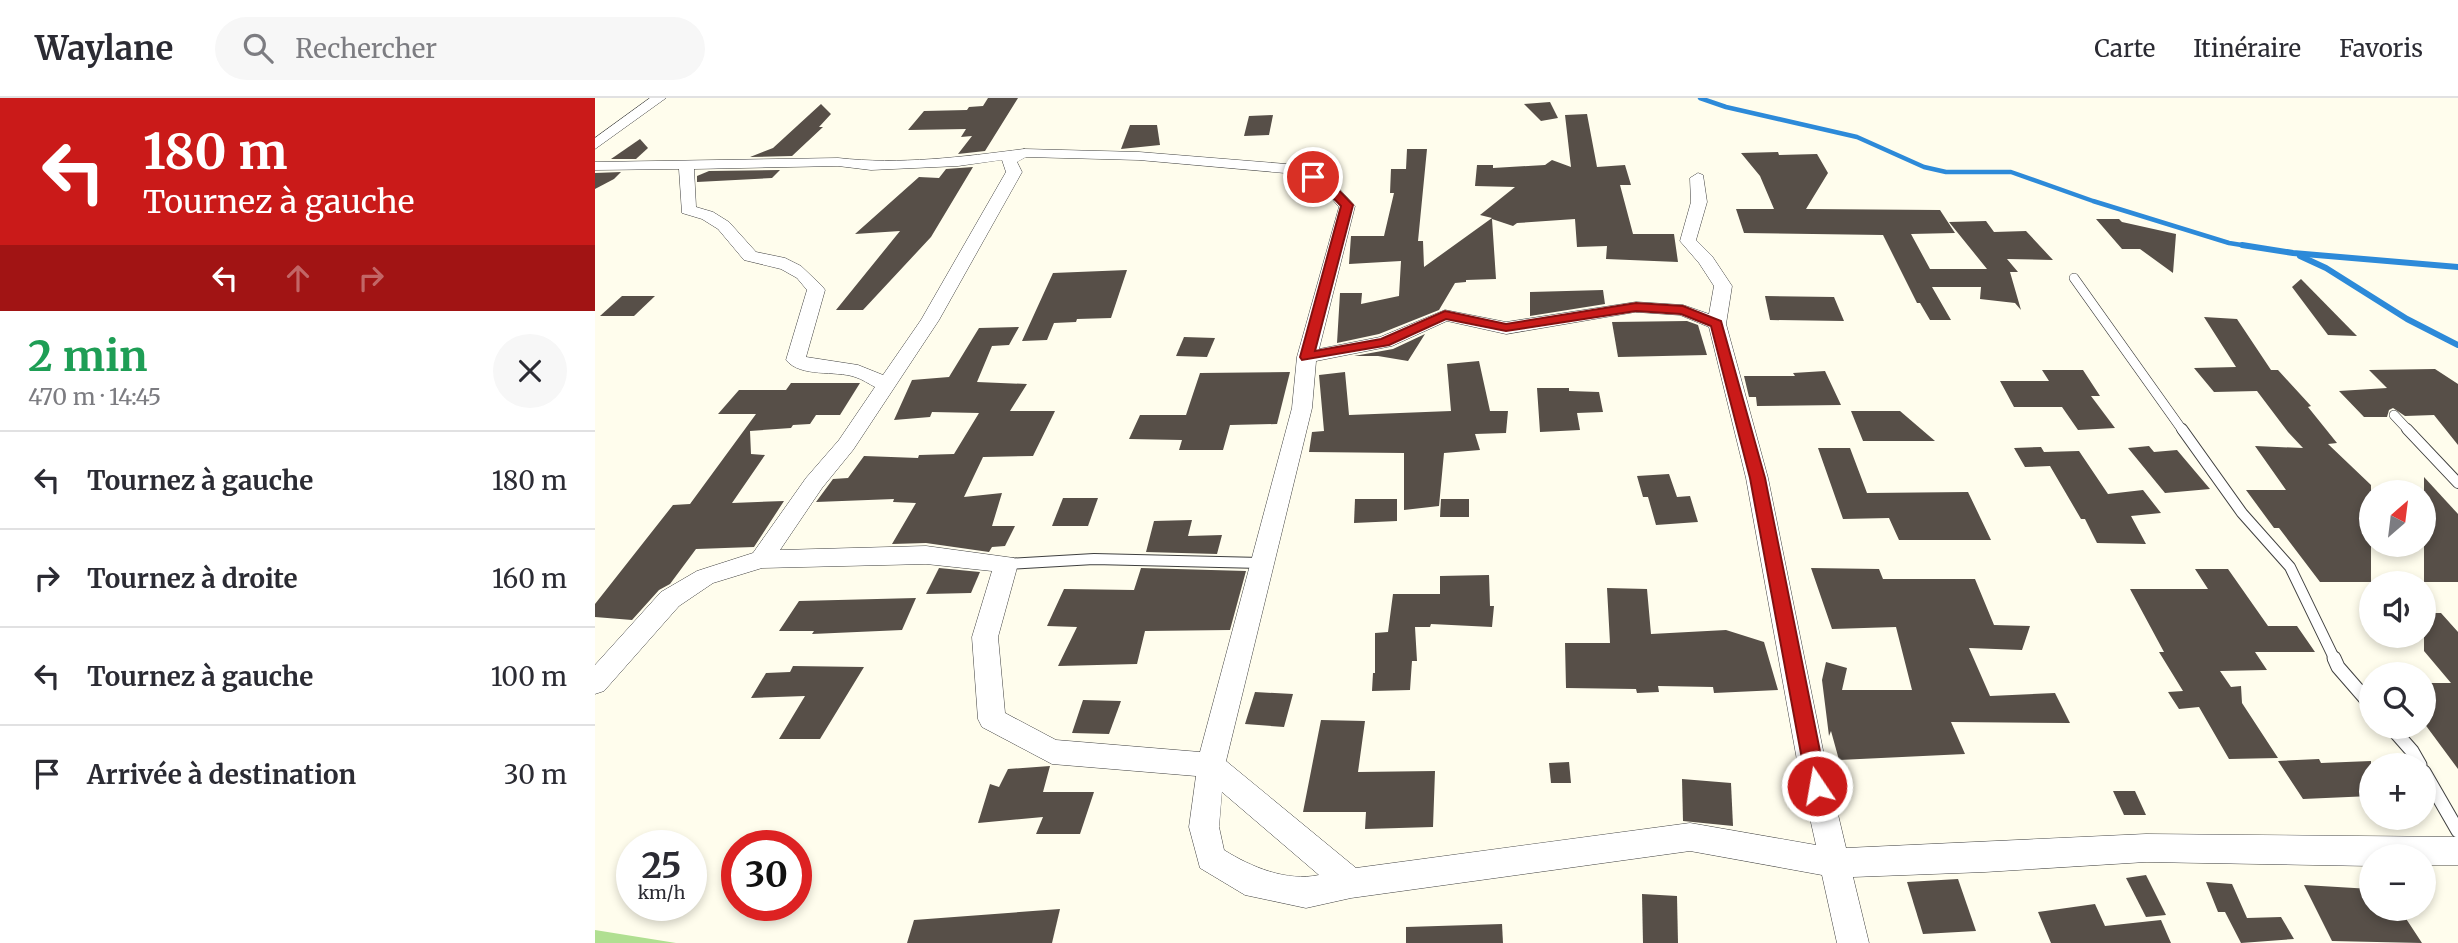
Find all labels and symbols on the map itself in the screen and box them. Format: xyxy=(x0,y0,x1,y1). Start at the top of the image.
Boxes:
pin xyxy=(1283,147,1343,207)
north arrow xyxy=(2359,480,2436,556)
position arrow xyxy=(1780,749,1854,823)
speed limit sign: 30 xyxy=(721,830,812,921)

